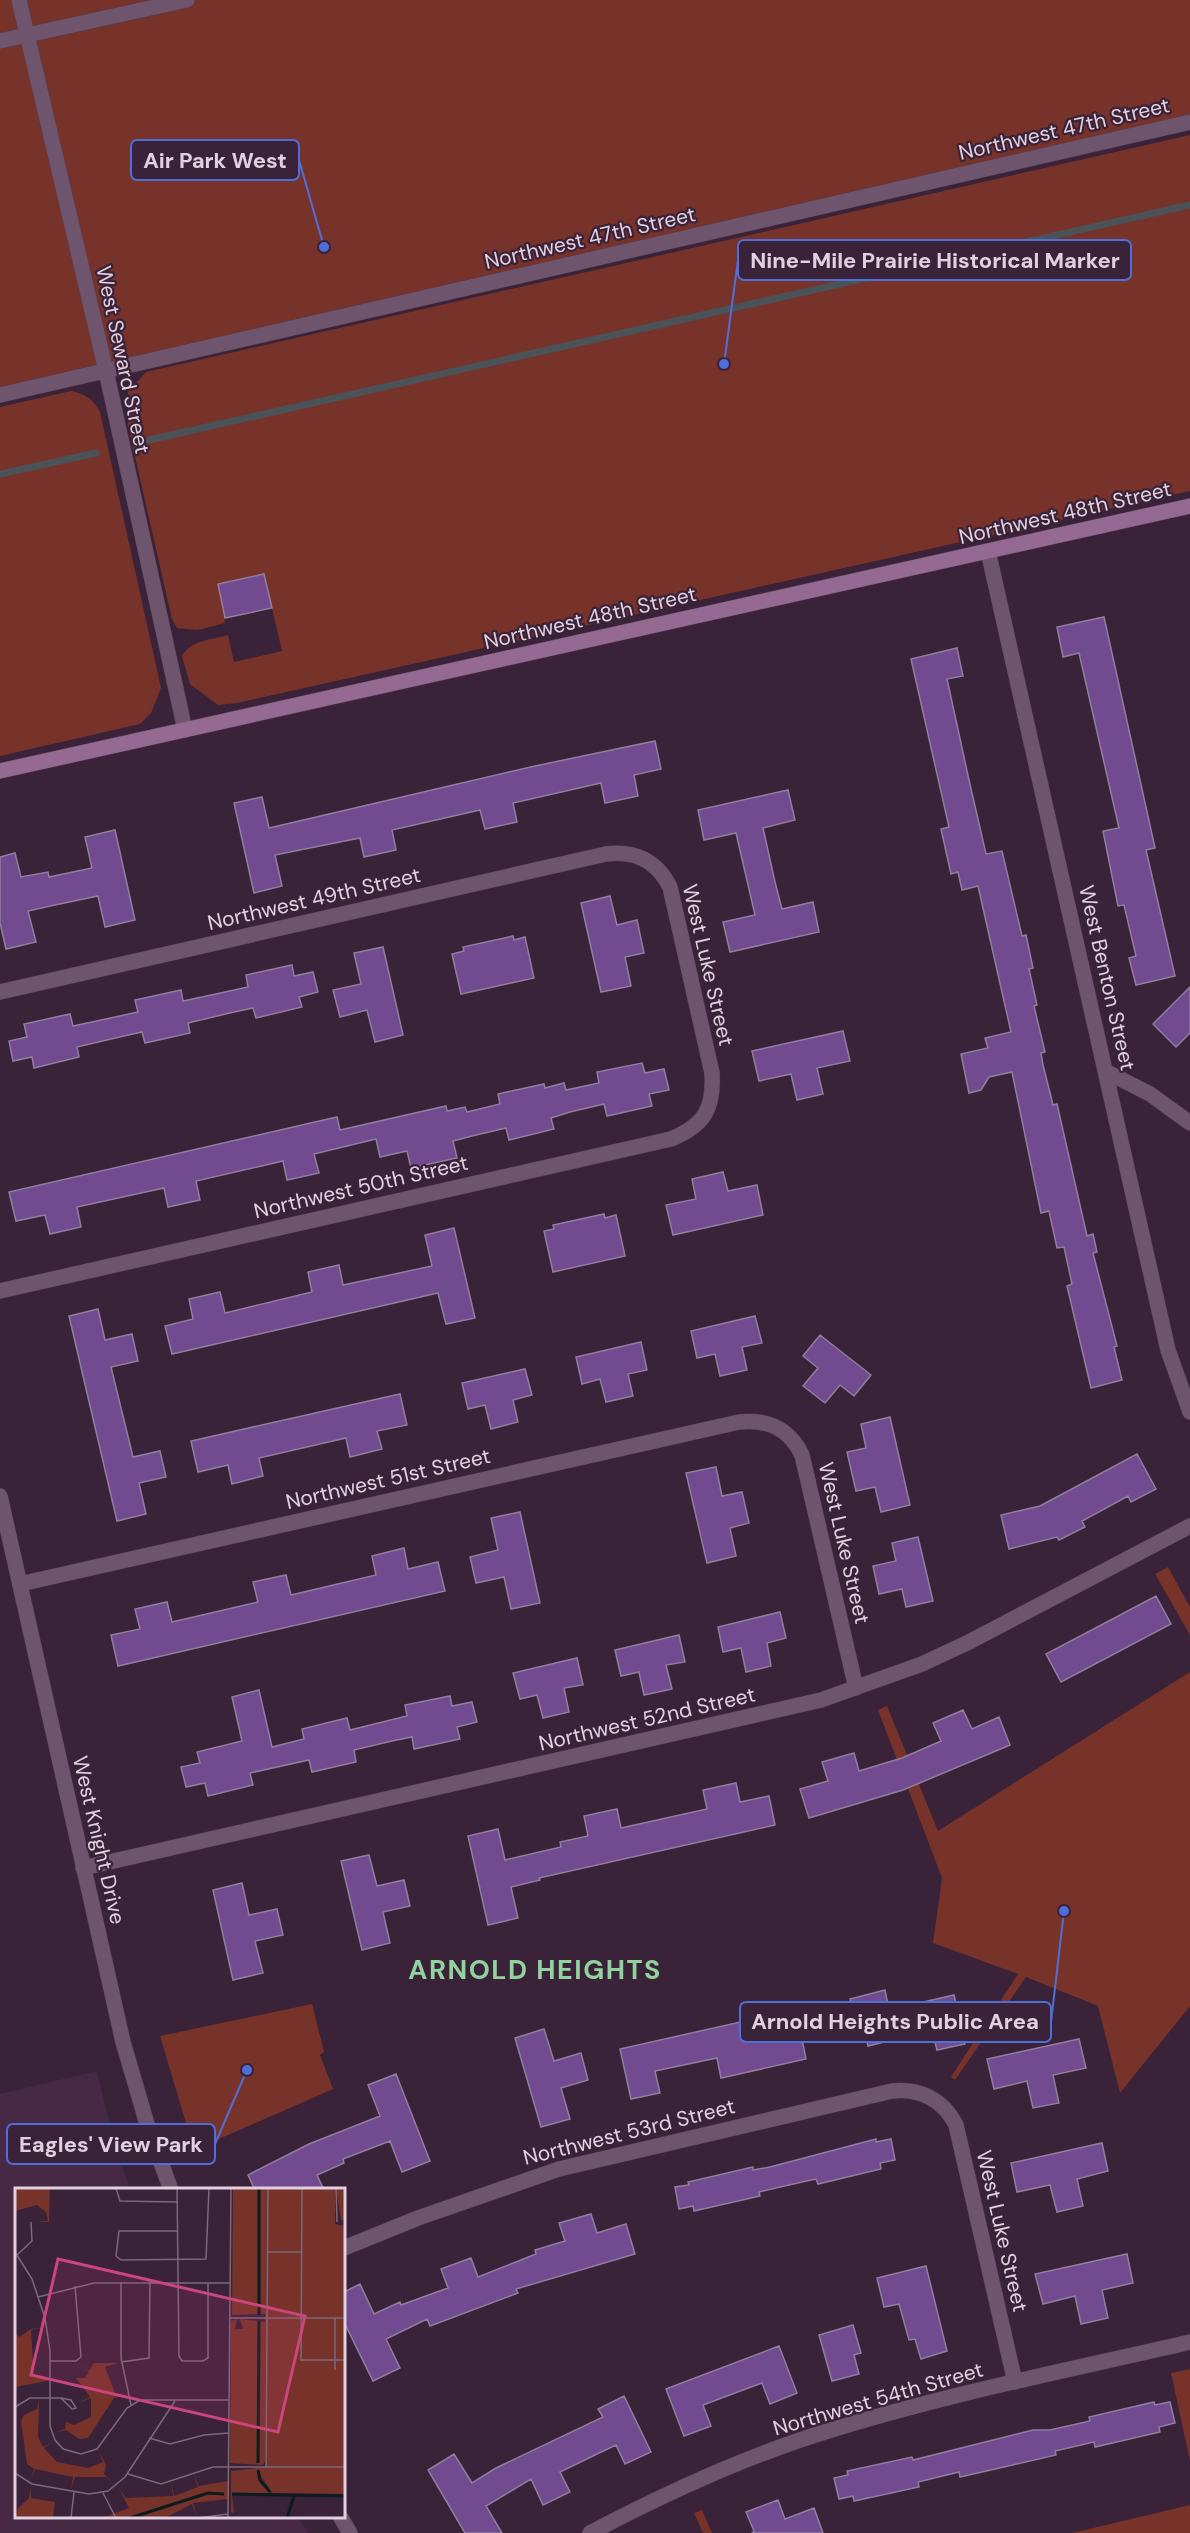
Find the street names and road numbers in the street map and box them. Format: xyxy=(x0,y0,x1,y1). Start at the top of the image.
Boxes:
street label: Northwest 47th Street xyxy=(956,91,1172,167)
street label: Northwest 47th Street xyxy=(482,200,698,276)
street label: West Seward Street xyxy=(89,263,157,457)
street label: Northwest 48th Street xyxy=(956,475,1174,551)
street label: Northwest 48th Street xyxy=(481,580,699,656)
street label: Northwest 49th Street xyxy=(205,861,423,937)
street label: West Luke Street xyxy=(676,881,740,1049)
street label: West Benton Street xyxy=(1072,883,1142,1073)
street label: Northwest 50th Street xyxy=(251,1149,471,1225)
street label: Northwest 51st Street xyxy=(283,1442,493,1516)
street label: West Luke Street xyxy=(812,1459,876,1627)
street label: Northwest 52nd Street xyxy=(536,1680,758,1758)
street label: West Knight Drive xyxy=(66,1753,132,1927)
street label: Northwest 53rd Street xyxy=(520,2092,738,2172)
street label: West Luke Street xyxy=(970,2147,1034,2315)
street label: Northwest 54th Street xyxy=(770,2356,986,2442)

